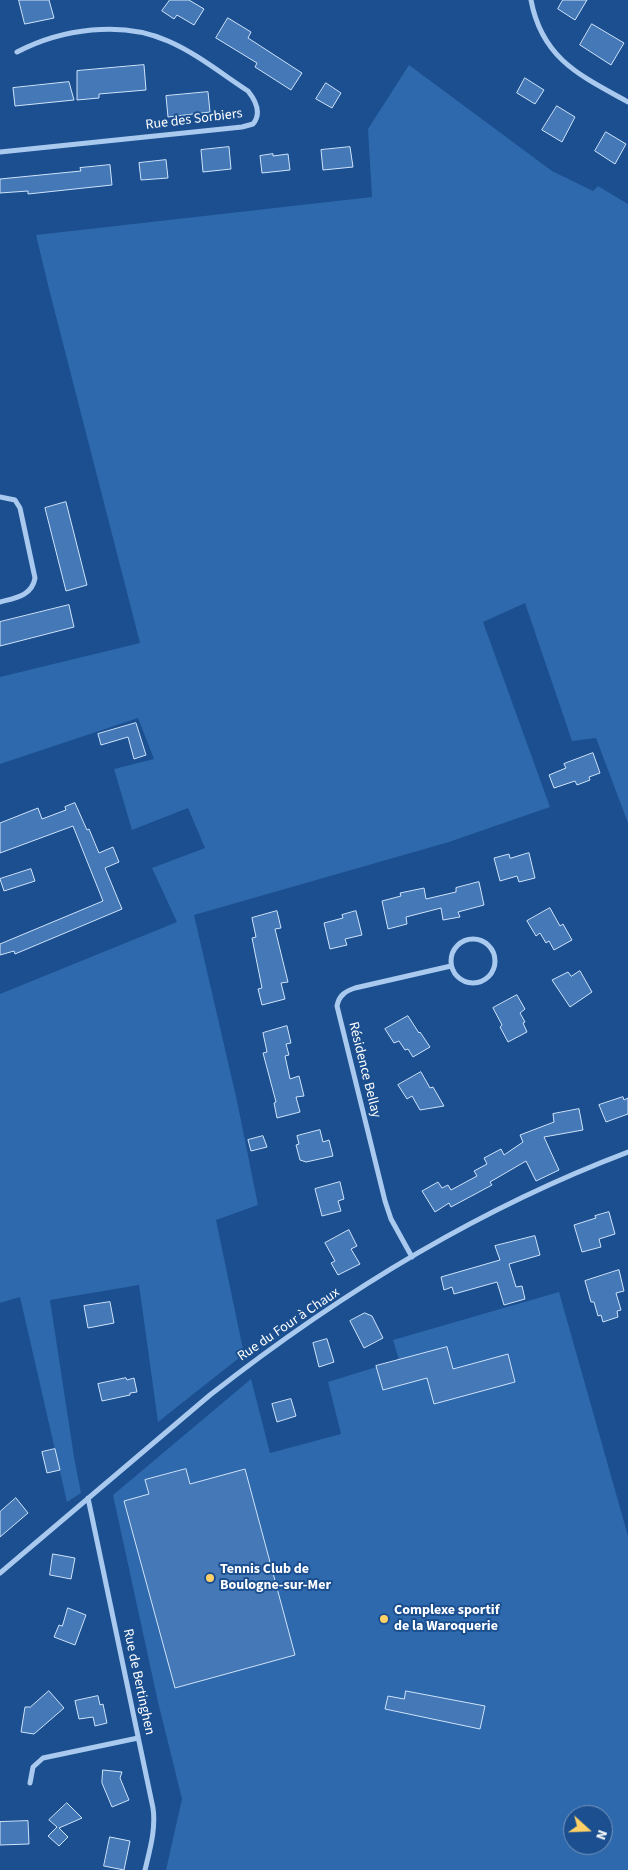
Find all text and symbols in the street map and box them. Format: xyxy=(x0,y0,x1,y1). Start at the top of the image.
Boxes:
street label: Rue des Sorbiers xyxy=(145,106,243,134)
street label: Résidence Bellay xyxy=(344,1020,384,1120)
street label: Rue du Four à Chaux xyxy=(235,1285,343,1365)
place label: Tennis Club de Boulogne-sur-Mer xyxy=(220,1562,331,1594)
marker: Tennis Club de Boulogne-sur-Mer xyxy=(204,1572,216,1584)
place label: Complexe sportif de la Waroquerie xyxy=(394,1603,499,1635)
marker: Complexe sportif de la Waroquerie xyxy=(378,1613,390,1625)
street label: Rue de Bertinghen xyxy=(119,1627,157,1737)
north arrow xyxy=(563,1805,613,1855)
text: N xyxy=(590,1827,612,1843)

